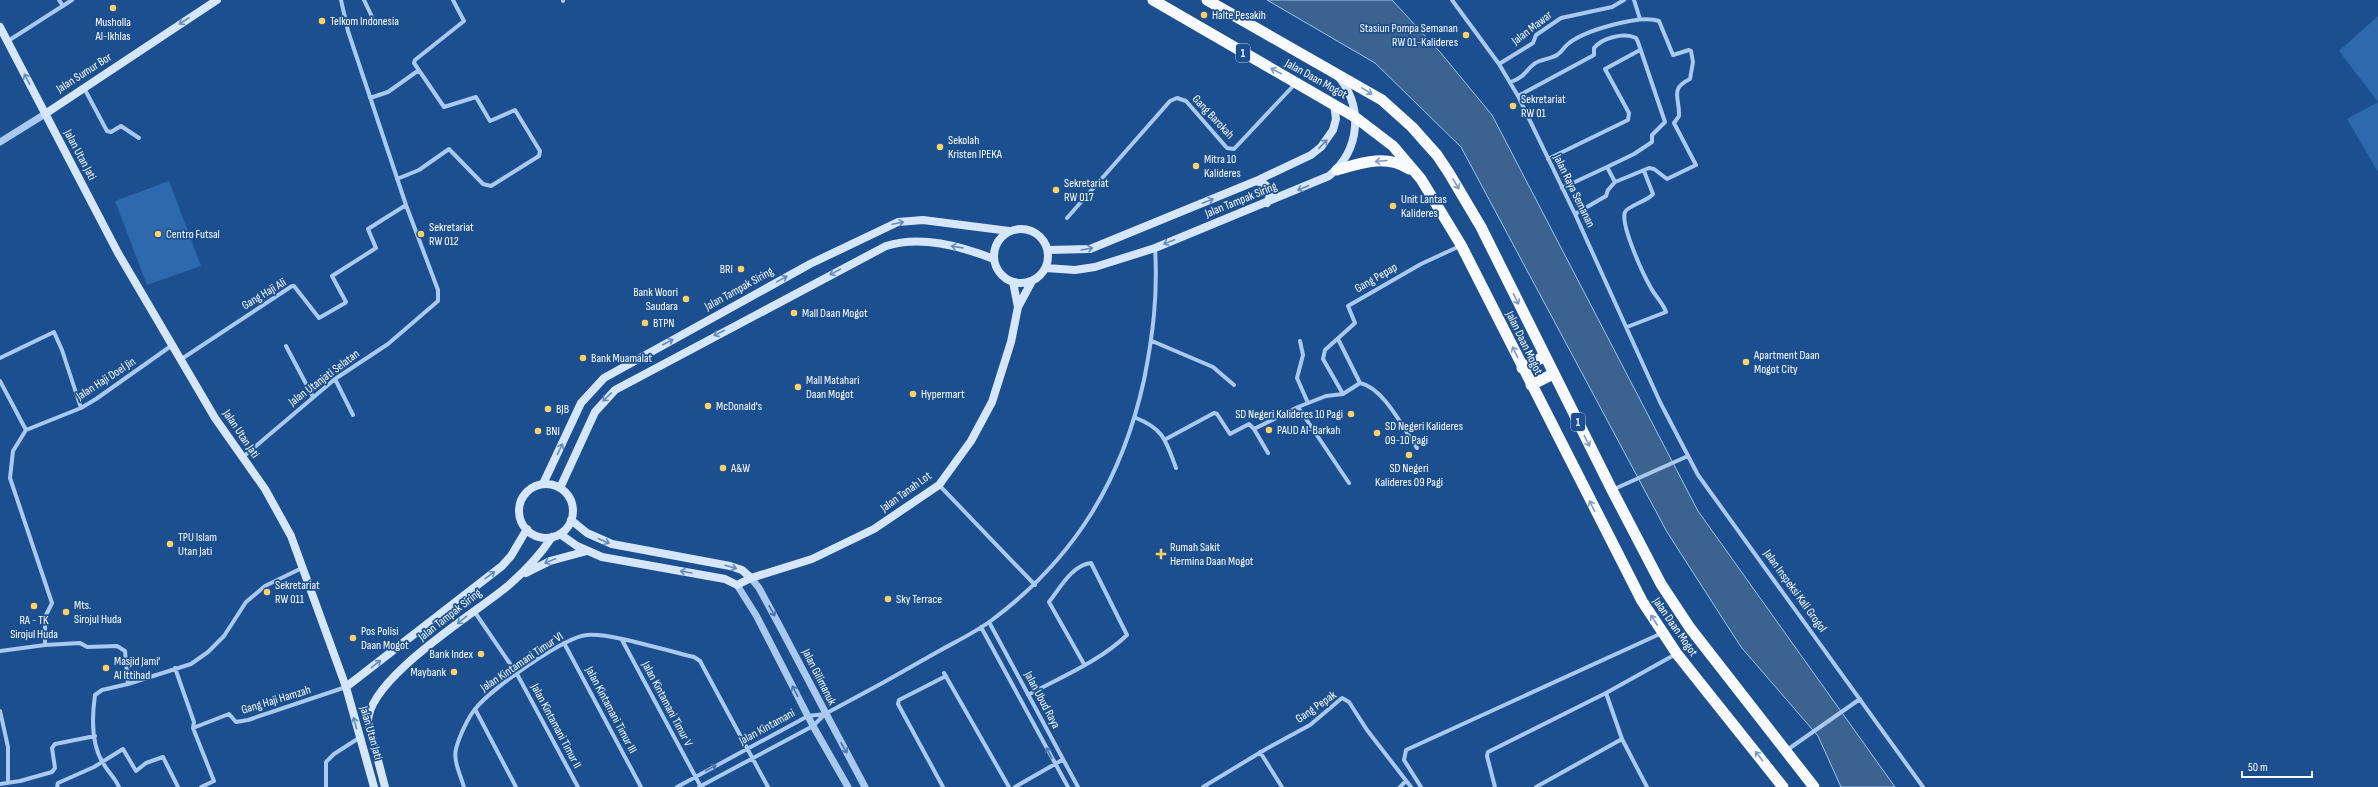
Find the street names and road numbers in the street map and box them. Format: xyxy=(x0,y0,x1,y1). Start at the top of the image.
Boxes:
street label: Jalan Mawar xyxy=(1508,7,1556,49)
road number: 1 xyxy=(1236,44,1250,62)
street label: Jalan Sumur Bor xyxy=(53,49,115,97)
street label: Jalan Daan Mogot xyxy=(1282,55,1350,102)
street label: Gang Barokah xyxy=(1189,92,1237,142)
street label: Jalan Utan Jati xyxy=(60,126,100,183)
street label: Jalan Raya Semanan xyxy=(1549,151,1598,230)
street label: Jalan Tampak Siring xyxy=(1202,179,1279,222)
street label: Gang Pepap xyxy=(1352,260,1400,296)
street label: Jalan Tampak Siring xyxy=(701,264,776,315)
street label: Gang Haji Ali xyxy=(239,275,289,313)
street label: Jalan Daan Mogot xyxy=(1502,308,1546,377)
street label: Jalan Utanjati Selatan xyxy=(285,346,362,410)
street label: Jalan Haji Doel Jin xyxy=(73,354,138,404)
street label: Jalan Utan Jati xyxy=(219,406,263,461)
road number: 1 xyxy=(1571,413,1585,431)
street label: Jalan Tanah Lot xyxy=(877,468,935,516)
street label: Jalan Inspeksi Kali Grogol xyxy=(1759,546,1830,635)
street label: Jalan Tampak Siring xyxy=(414,585,485,645)
street label: Jalan Daan Mogot xyxy=(1649,594,1701,660)
street label: Jalan Kintamani Timur VI xyxy=(477,629,566,696)
street label: Jalan Gilimanuk xyxy=(798,646,840,708)
street label: Jalan Kintamani Timur V xyxy=(638,658,696,750)
street label: Jalan Kintamani Timur III xyxy=(581,663,640,756)
street label: Jalan Ubud Raya xyxy=(1020,668,1064,732)
street label: Jalan Kintamani Timur II xyxy=(527,680,585,771)
street label: Gang Haji Hamzah xyxy=(239,682,313,718)
street label: Gang Pepak xyxy=(1293,687,1340,726)
street label: Jalan Utan Jati xyxy=(356,703,386,762)
street label: Jalan Kintamani xyxy=(735,705,798,749)

